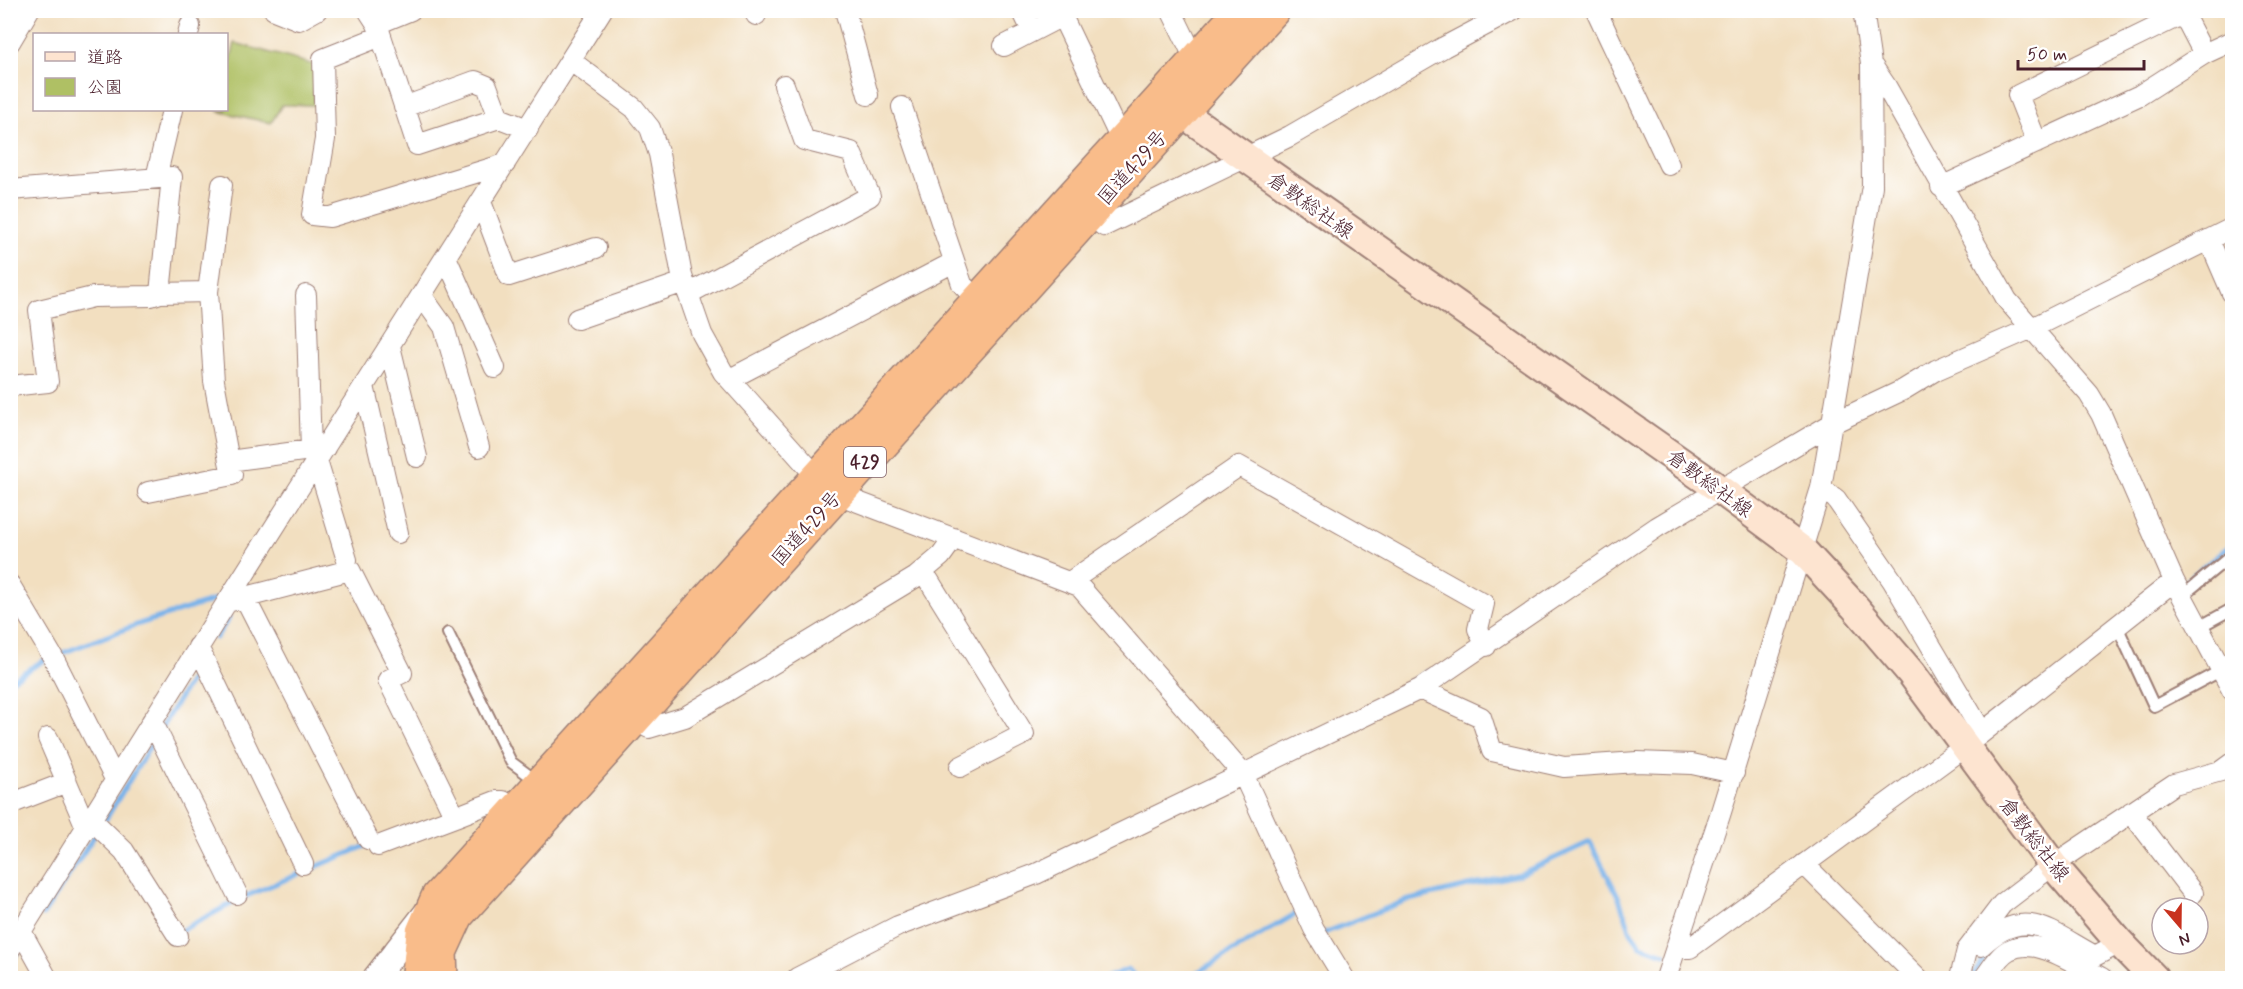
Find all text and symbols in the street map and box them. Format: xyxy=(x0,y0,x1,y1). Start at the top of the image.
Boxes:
legend xyxy=(33,33,228,111)
scale bar xyxy=(2018,33,2144,71)
text: 50 m xyxy=(2027,43,2067,67)
text: 道路 xyxy=(87,46,123,70)
text: 公園 xyxy=(87,76,123,100)
street label: 国道429号 xyxy=(1092,125,1174,211)
street label: 倉敷総社線 xyxy=(1261,166,1359,246)
street label: 倉敷総社線 xyxy=(1661,444,1758,525)
road number: 429 xyxy=(844,447,886,477)
street label: 国道429号 xyxy=(766,486,848,572)
street label: 倉敷総社線 xyxy=(1992,792,2075,888)
north arrow xyxy=(2150,896,2210,956)
text: N xyxy=(2176,927,2193,950)

